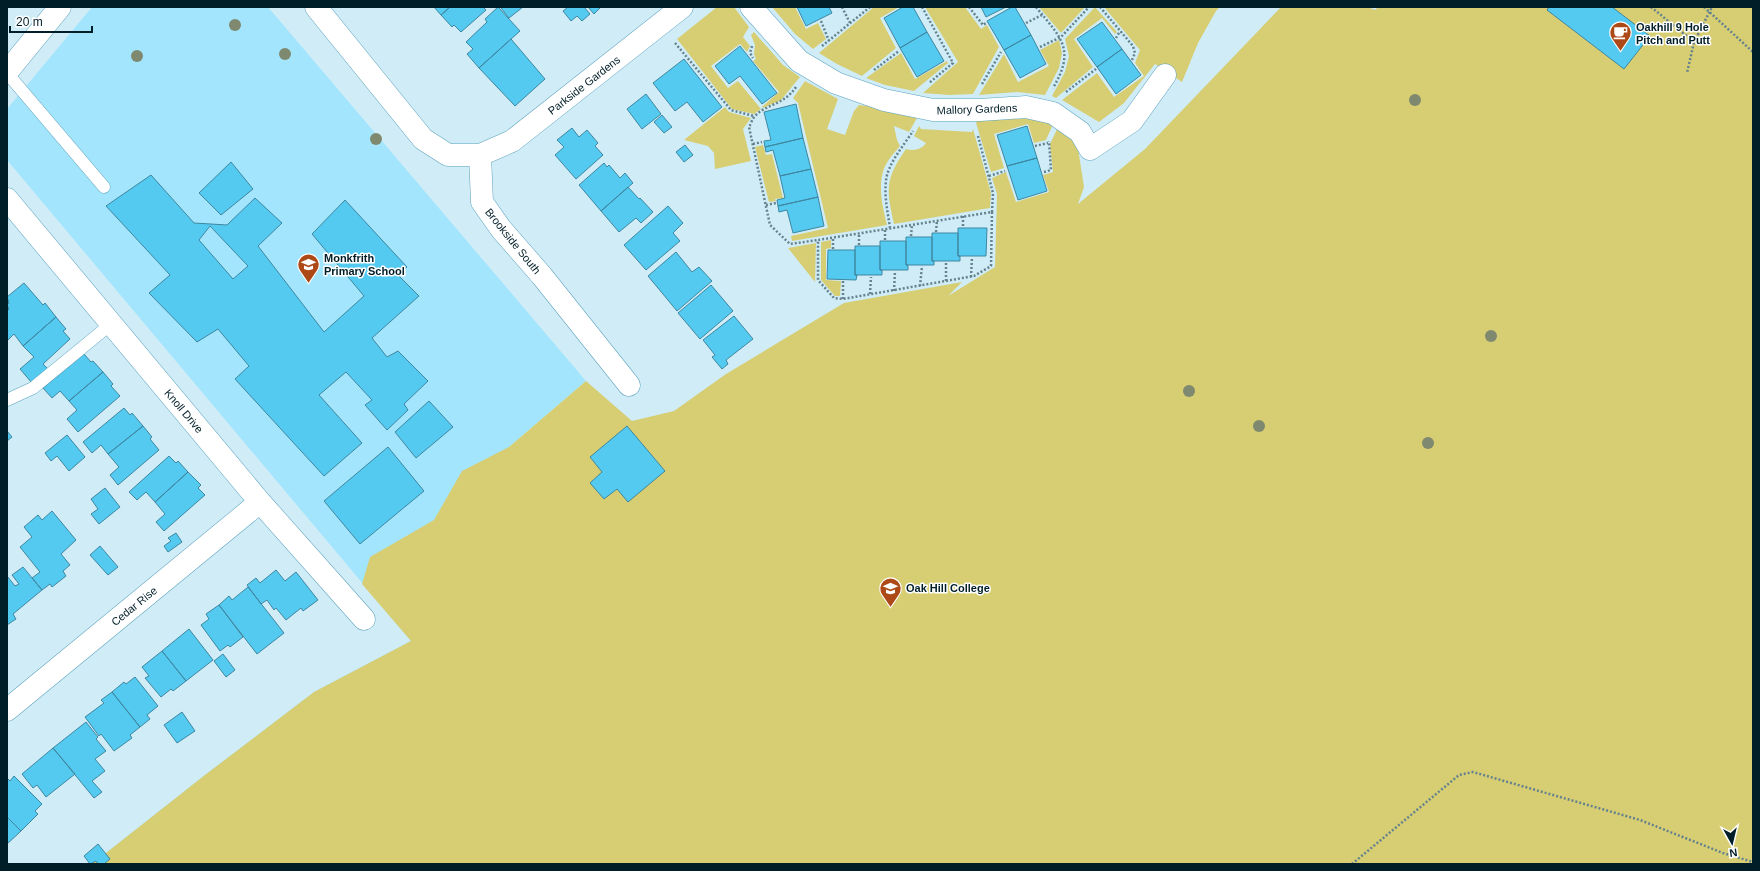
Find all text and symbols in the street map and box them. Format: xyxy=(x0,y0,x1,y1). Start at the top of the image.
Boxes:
scale bar xyxy=(10,8,92,34)
text: 20 m xyxy=(16,15,43,29)
cafe icon: Oakhill 9 Hole Pitch and Putt xyxy=(1607,20,1633,53)
place label: Oakhill 9 Hole Pitch and Putt xyxy=(1636,21,1710,46)
street label: Parkside Gardens xyxy=(546,53,623,117)
street label: Mallory Gardens xyxy=(936,102,1018,116)
street label: Brookside South xyxy=(483,206,543,276)
school or university icon: Monkfrith Primary School xyxy=(295,251,321,284)
place label: Monkfrith Primary School xyxy=(324,252,405,277)
street label: Knoll Drive xyxy=(162,387,206,435)
school or university icon: Oak Hill College xyxy=(878,575,904,608)
place label: Oak Hill College xyxy=(906,582,990,594)
street label: Cedar Rise xyxy=(109,584,159,628)
north arrow xyxy=(1712,823,1752,863)
text: N xyxy=(1729,846,1738,859)

